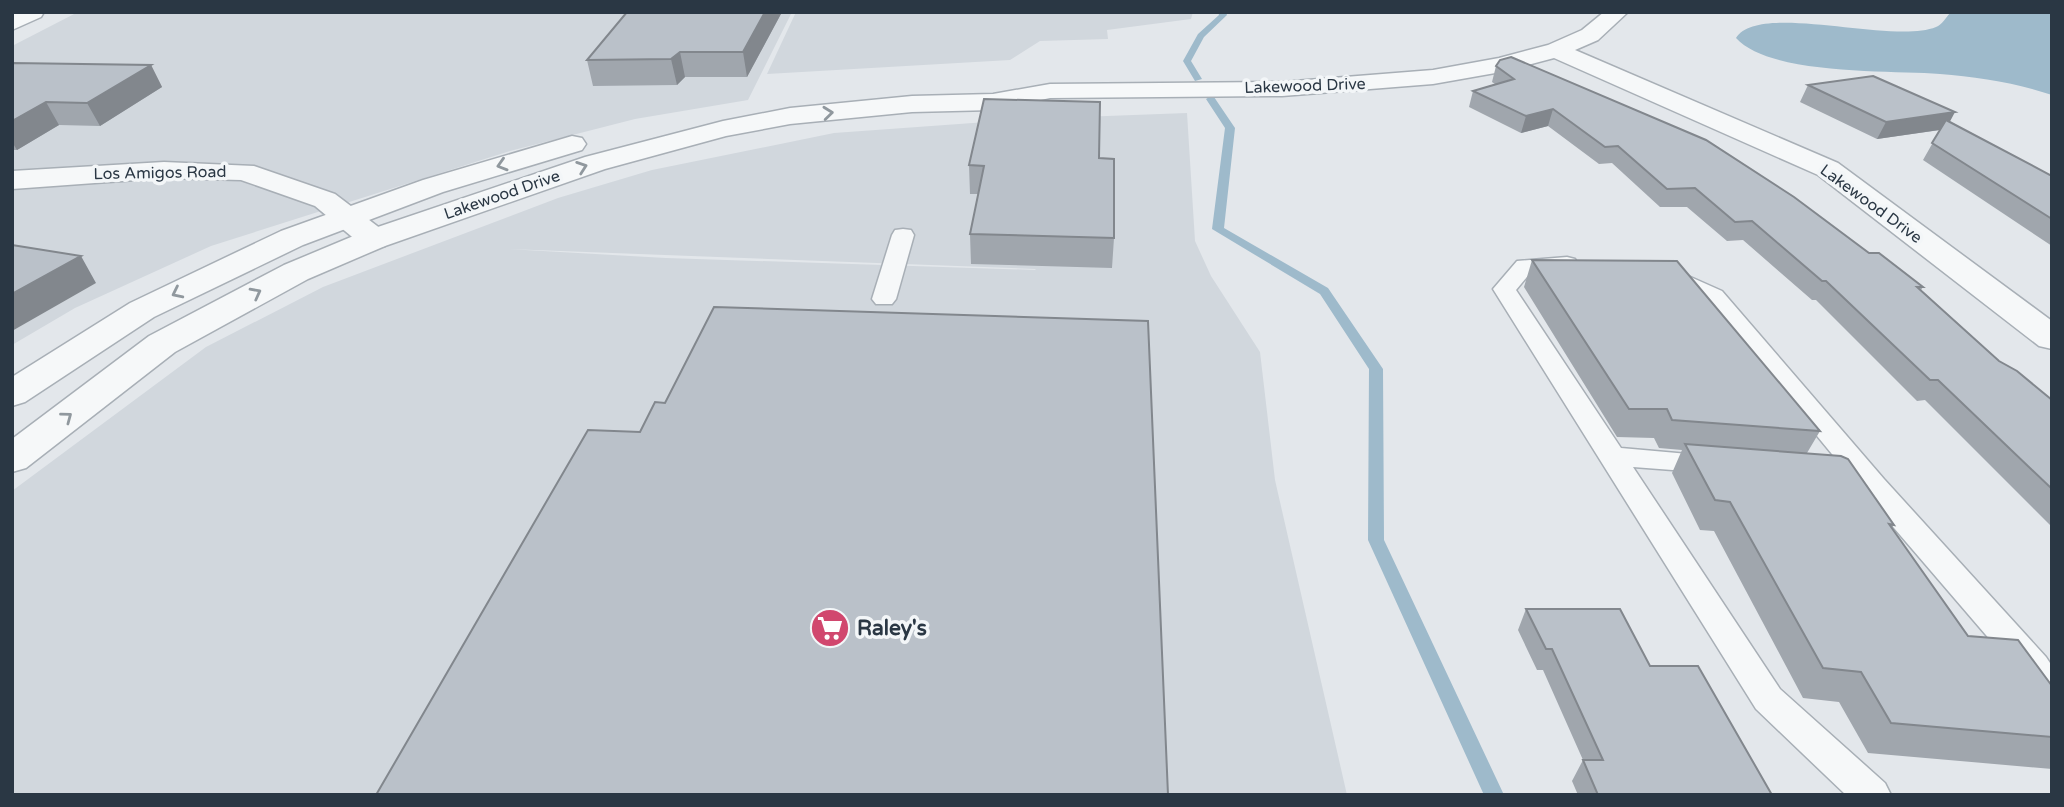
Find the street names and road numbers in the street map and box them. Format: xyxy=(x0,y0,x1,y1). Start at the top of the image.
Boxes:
street label: Lakewood Drive xyxy=(1244,74,1366,98)
street label: Lakewood Drive xyxy=(1816,160,1926,248)
street label: Los Amigos Road xyxy=(93,162,227,184)
street label: Lakewood Drive xyxy=(441,166,563,224)

